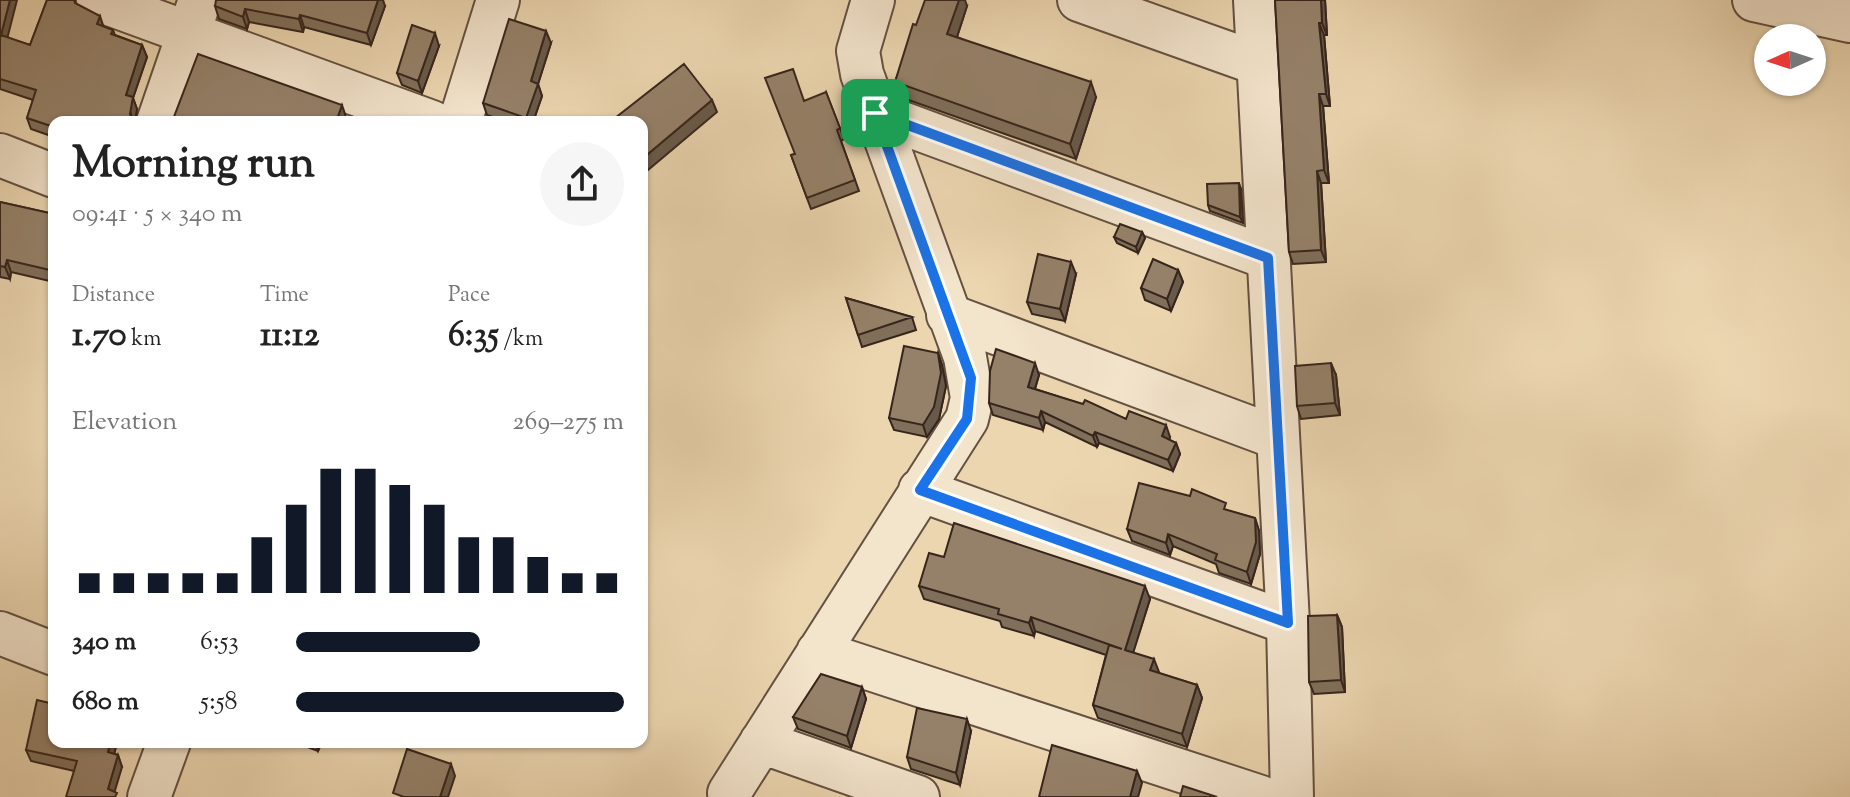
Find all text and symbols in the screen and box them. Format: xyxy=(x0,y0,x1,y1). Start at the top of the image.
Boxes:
north arrow xyxy=(1754,24,1826,96)
map controls xyxy=(1754,24,1826,96)
pin xyxy=(841,79,909,147)
icon: arrive xyxy=(853,91,897,135)
text: Morning run xyxy=(72,134,315,197)
button: share xyxy=(540,142,624,226)
text: 09:41 · 5 × 340 m xyxy=(72,196,243,233)
text: Distance xyxy=(72,280,155,312)
text: Time xyxy=(260,280,309,312)
text: Pace xyxy=(448,280,490,312)
text: 1.70 xyxy=(72,312,127,361)
text: 11:12 xyxy=(260,312,319,361)
text: 6:35 xyxy=(448,312,499,361)
text: km xyxy=(127,324,161,356)
text: /km xyxy=(499,324,543,356)
text: Elevation xyxy=(72,404,177,441)
text: 269–275 m xyxy=(512,404,624,441)
text: 340 m xyxy=(72,624,136,661)
text: 6:53 xyxy=(200,624,239,661)
text: 680 m xyxy=(72,684,139,721)
text: 5:58 xyxy=(200,684,238,721)

